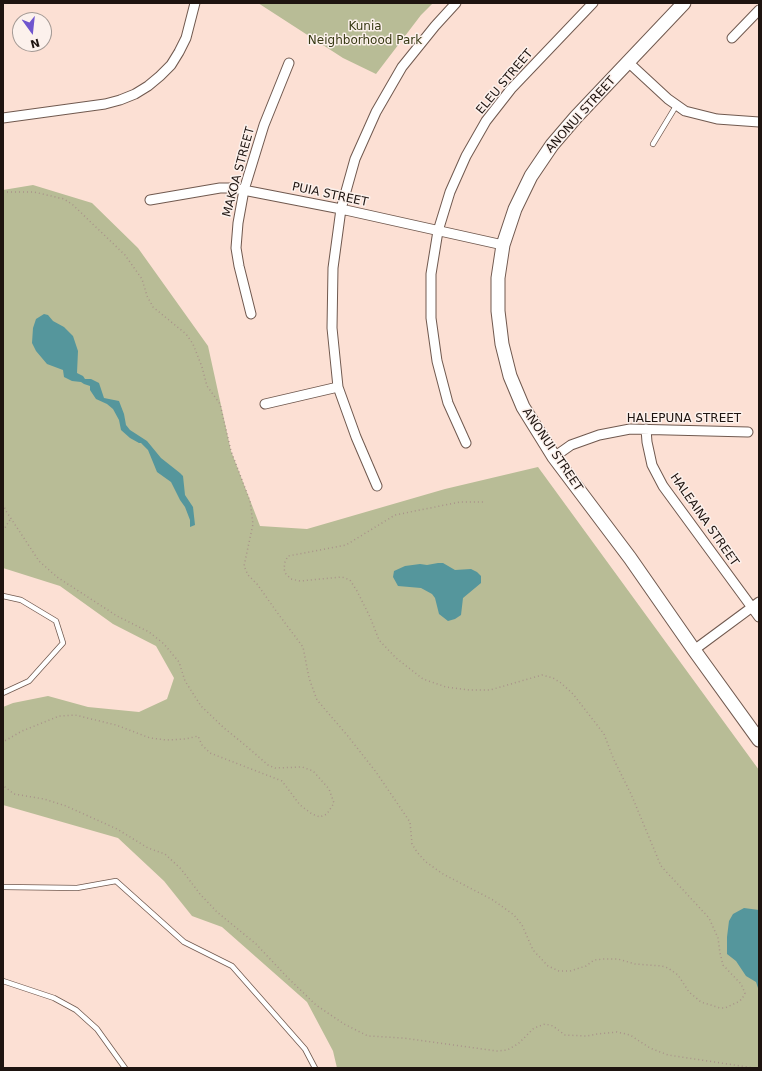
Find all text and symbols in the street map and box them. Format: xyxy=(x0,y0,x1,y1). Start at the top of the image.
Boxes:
north arrow xyxy=(12,12,52,52)
park label: Kunia Neighborhood Park xyxy=(308,20,422,48)
text: N xyxy=(29,36,41,51)
street label: ELEU STREET xyxy=(474,47,536,117)
street label: ANONUI STREET xyxy=(543,74,619,156)
street label: MAKOA STREET xyxy=(220,125,258,219)
street label: PUIA STREET xyxy=(291,180,369,210)
street label: ANONUI STREET xyxy=(519,406,585,494)
street label: HALEPUNA STREET xyxy=(627,412,741,426)
street label: HALEAINA STREET xyxy=(667,471,741,569)

